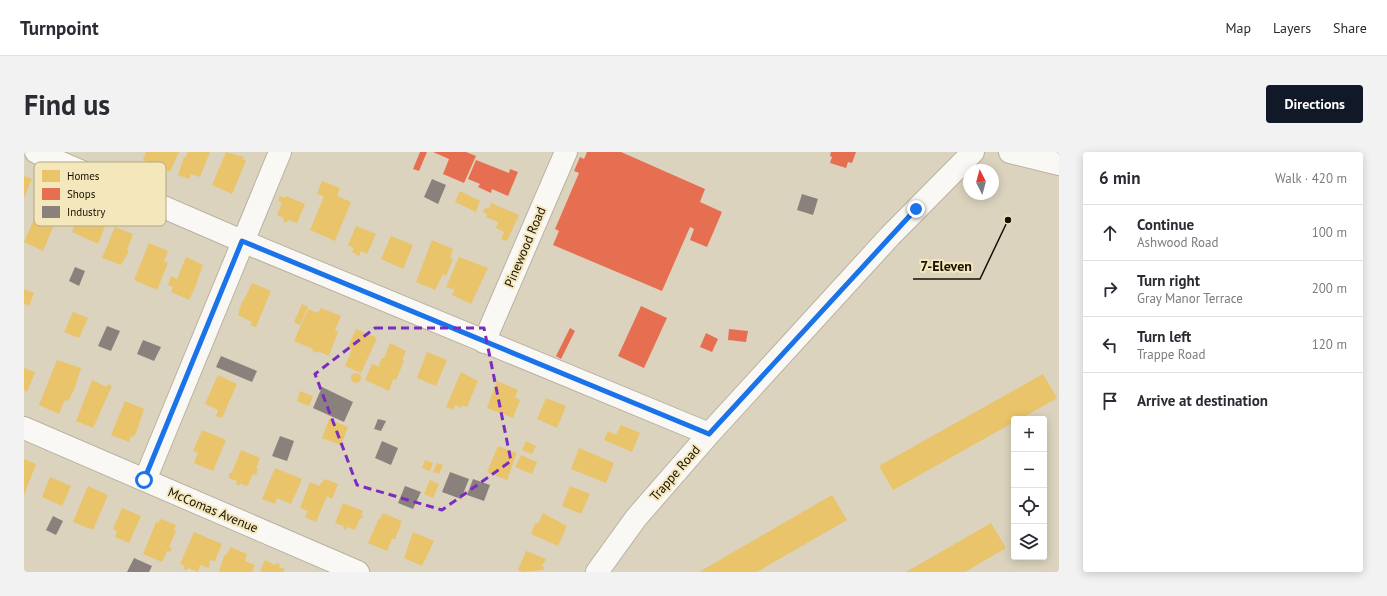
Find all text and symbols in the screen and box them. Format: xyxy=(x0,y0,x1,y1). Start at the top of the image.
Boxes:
text: Turnpoint xyxy=(20,16,99,40)
text: Map xyxy=(1225,19,1251,37)
text: Layers xyxy=(1273,19,1311,37)
text: Share xyxy=(1333,19,1367,37)
button: Directions xyxy=(1266,85,1363,123)
text: Find us xyxy=(24,86,110,123)
legend xyxy=(34,162,166,226)
north arrow xyxy=(963,164,999,200)
text: 6 min xyxy=(1099,167,1140,189)
text: Homes xyxy=(67,169,100,183)
text: Walk · 420 m xyxy=(1275,170,1347,187)
text: Shops xyxy=(67,187,96,201)
route end xyxy=(907,200,925,218)
street label: Pinewood Road xyxy=(500,204,550,290)
text: Industry xyxy=(67,205,106,219)
text: Continue xyxy=(1137,215,1194,234)
icon: ahead xyxy=(1099,222,1121,244)
text: 100 m xyxy=(1312,224,1347,241)
text: Ashwood Road xyxy=(1137,234,1219,251)
callout: 7-Eleven xyxy=(913,253,980,279)
text: 7-Eleven xyxy=(920,257,972,275)
text: Turn right xyxy=(1137,271,1200,290)
icon: right xyxy=(1099,278,1121,300)
text: 200 m xyxy=(1312,280,1347,297)
text: Gray Manor Terrace xyxy=(1137,290,1243,307)
text: Turn left xyxy=(1137,327,1191,346)
icon: left xyxy=(1099,334,1121,356)
text: 120 m xyxy=(1312,336,1347,353)
text: Trappe Road xyxy=(1137,346,1205,363)
icon: arrive xyxy=(1099,390,1121,412)
text: Arrive at destination xyxy=(1137,391,1268,410)
map controls xyxy=(1011,416,1047,560)
button: + xyxy=(1011,416,1047,452)
street label: Trappe Road xyxy=(646,442,704,504)
button: − xyxy=(1011,452,1047,488)
route start xyxy=(135,471,153,489)
street label: McComas Avenue xyxy=(165,483,261,537)
button: locate xyxy=(1011,488,1047,524)
button: layers xyxy=(1011,524,1047,560)

